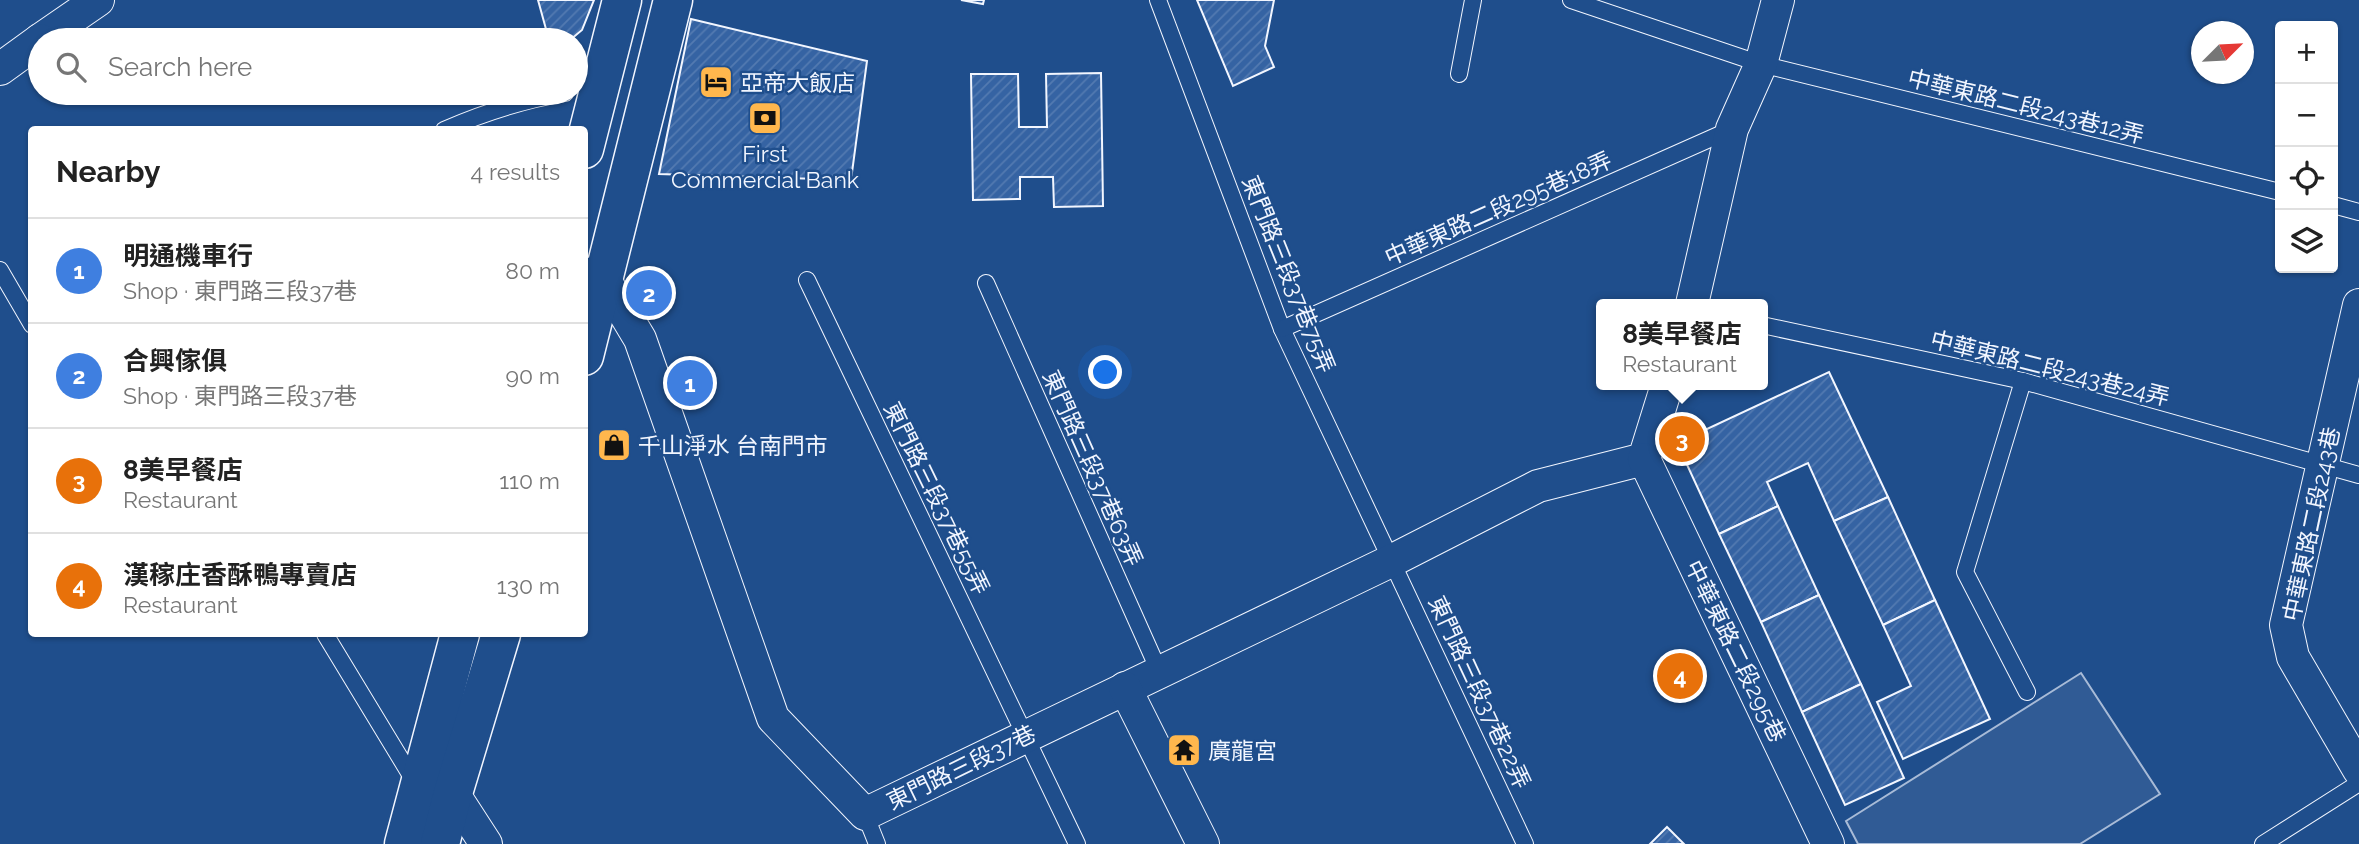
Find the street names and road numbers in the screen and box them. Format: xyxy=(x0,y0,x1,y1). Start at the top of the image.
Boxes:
street label: 中華東路二段243巷12弄 xyxy=(1905,64,2147,148)
street label: 中華東路二段295巷18弄 xyxy=(1380,146,1616,270)
street label: 東門路三段37巷75弄 xyxy=(1237,172,1341,376)
street label: 中華東路二段243巷24弄 xyxy=(1928,325,2172,411)
street label: 東門路三段37巷63弄 xyxy=(1038,366,1148,570)
street label: 東門路三段37巷55弄 xyxy=(879,397,995,599)
street label: 中華東路二段243巷 xyxy=(2277,424,2345,624)
street label: 中華東路二段295巷 xyxy=(1680,556,1792,746)
street label: 東門路三段37巷22弄 xyxy=(1424,591,1536,793)
street label: 東門路三段37巷 xyxy=(882,719,1040,815)

